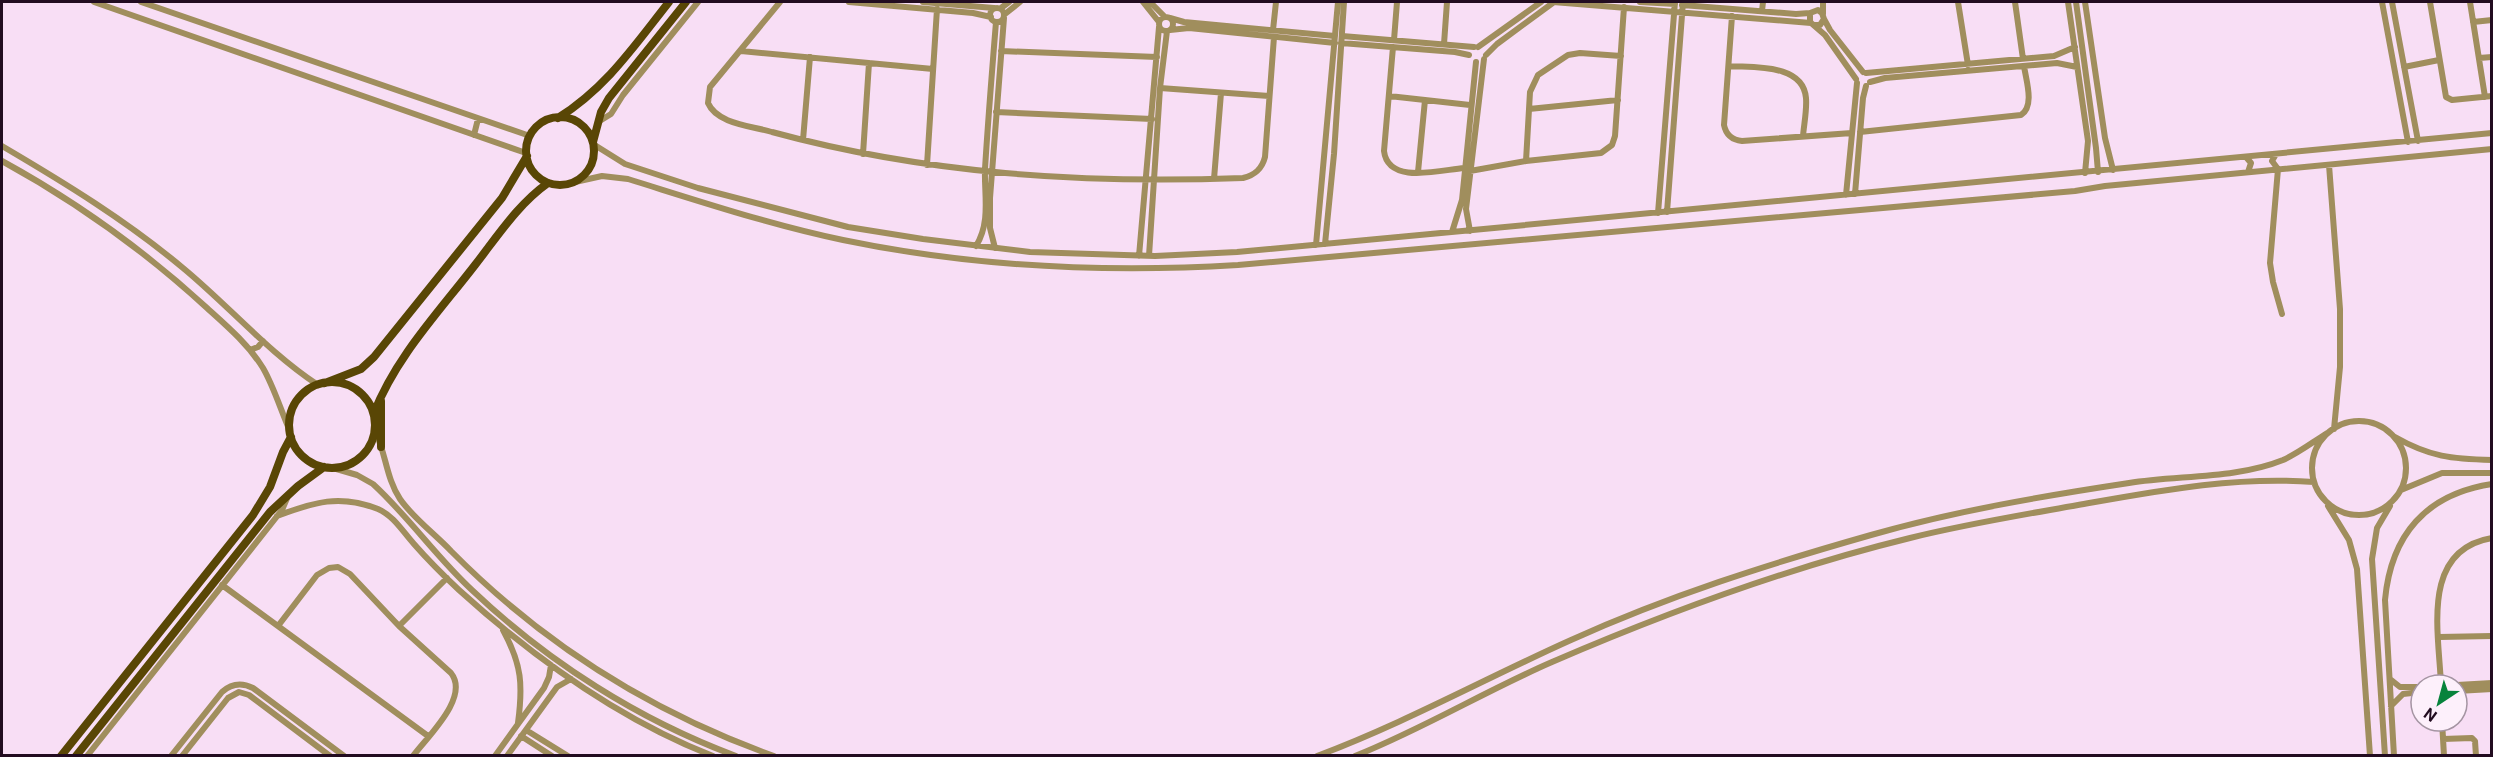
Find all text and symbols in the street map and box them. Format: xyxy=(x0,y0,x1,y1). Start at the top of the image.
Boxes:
north arrow xyxy=(2409,673,2469,733)
text: N xyxy=(2420,704,2441,726)

